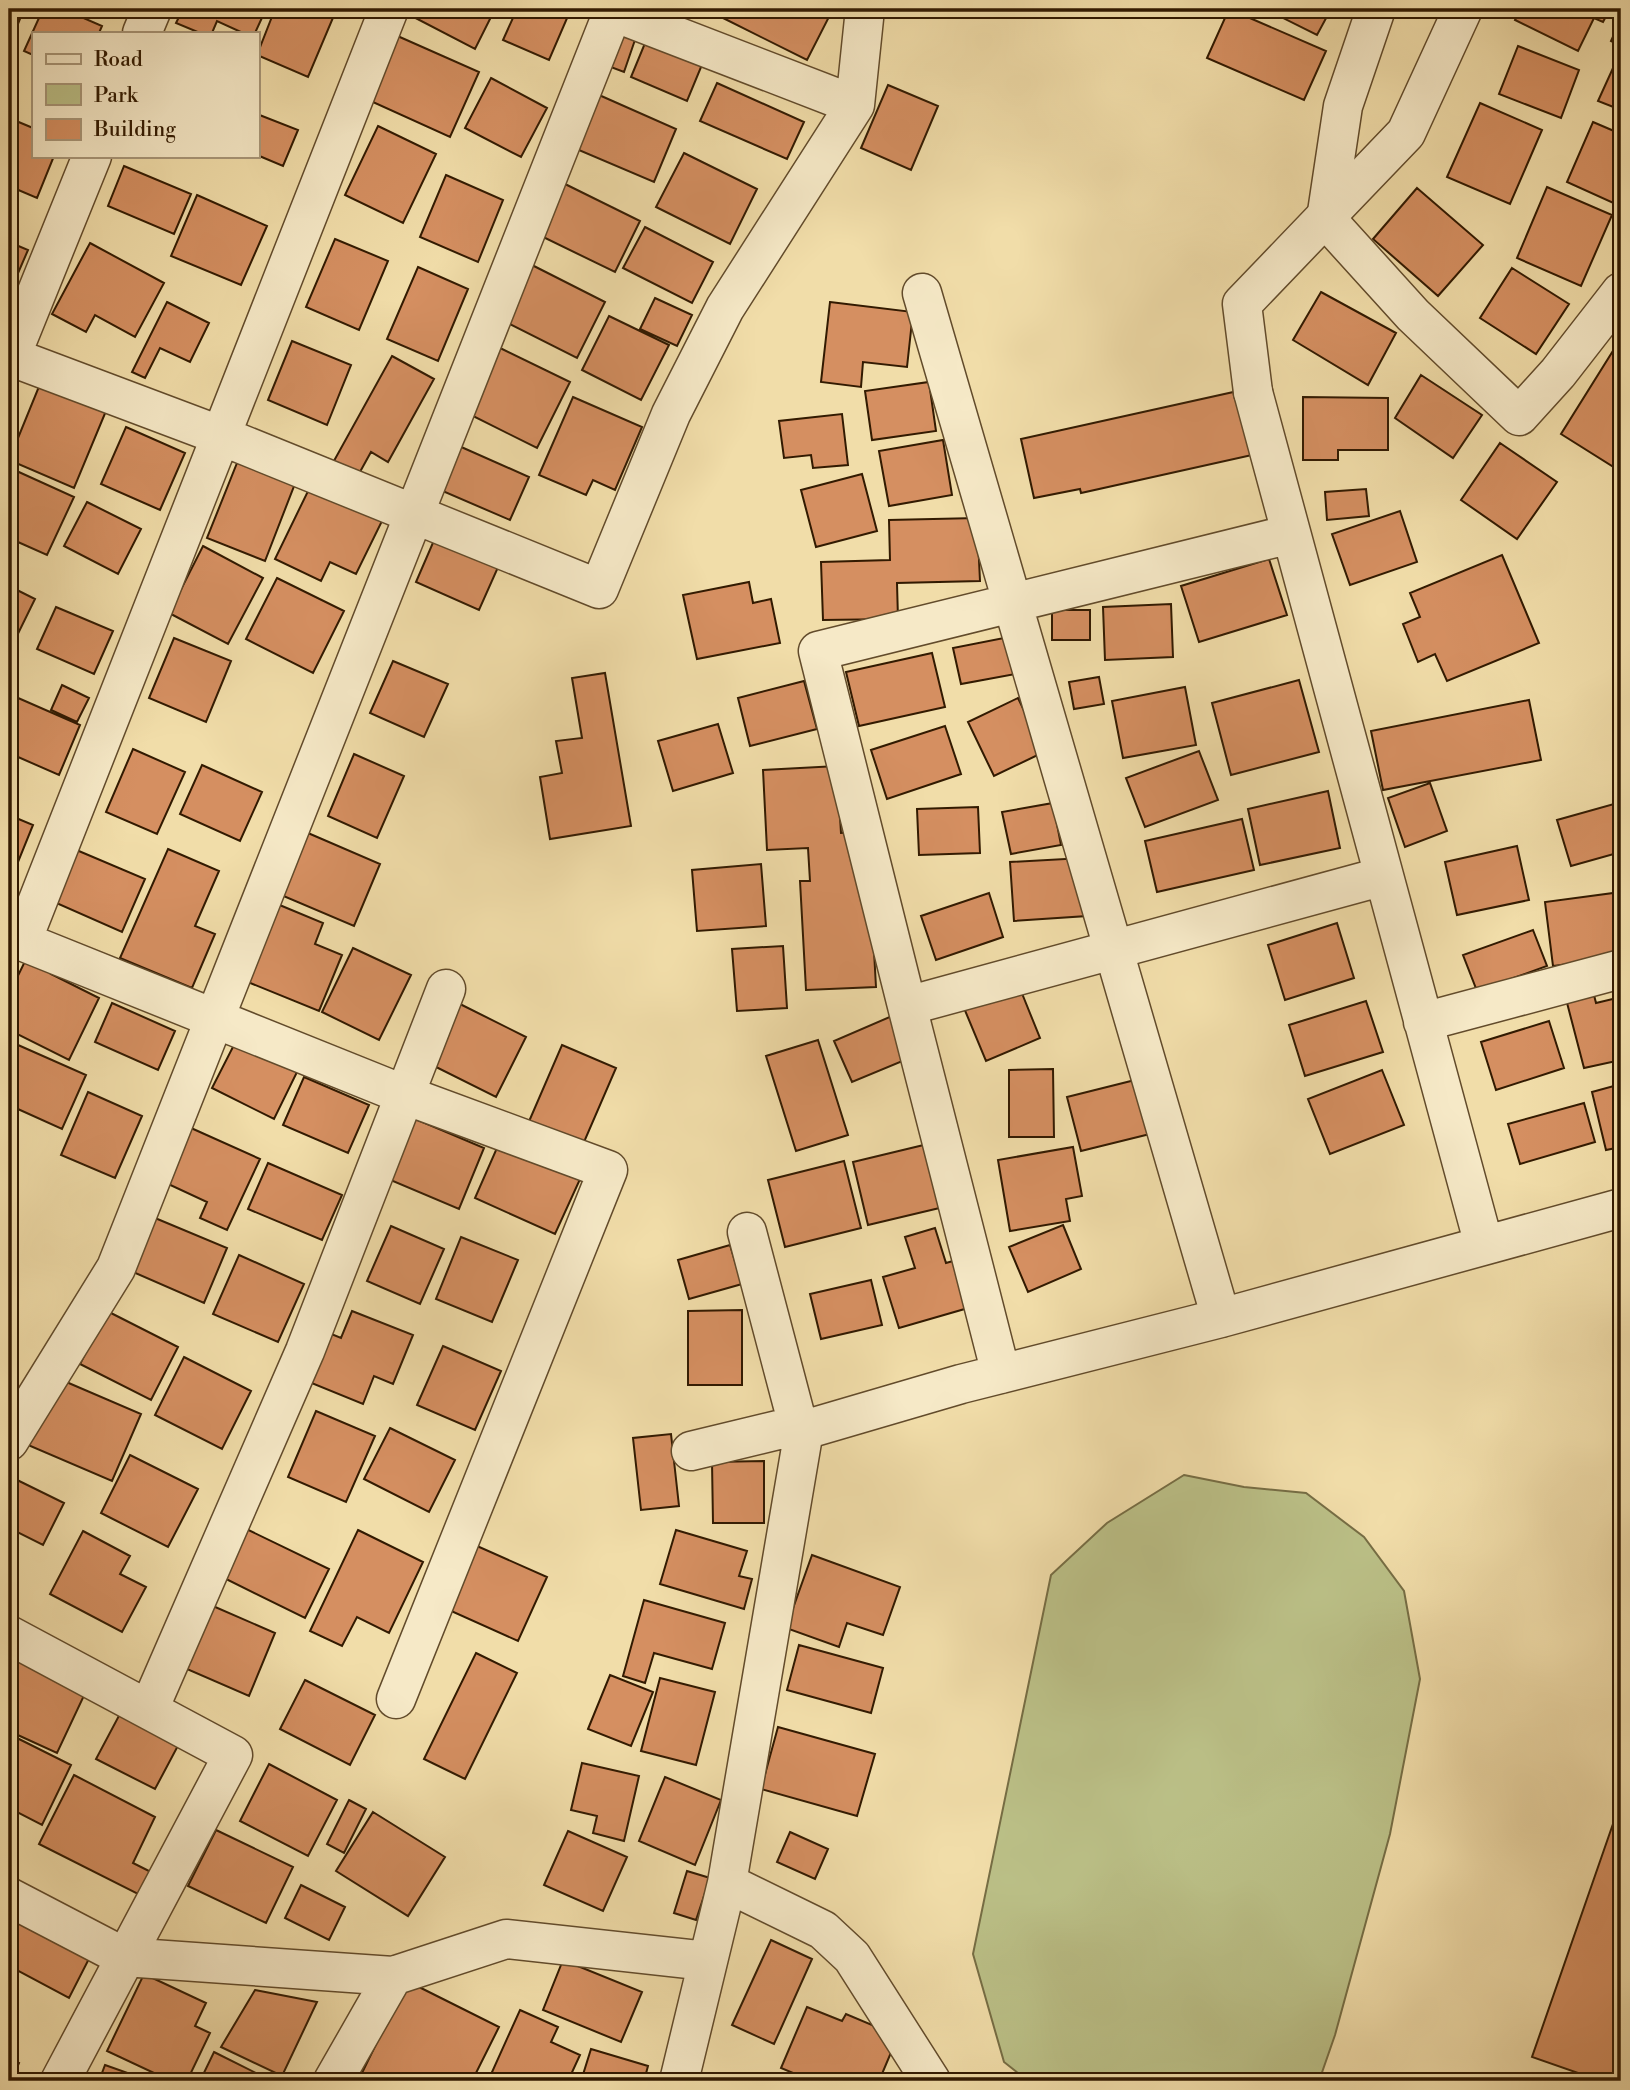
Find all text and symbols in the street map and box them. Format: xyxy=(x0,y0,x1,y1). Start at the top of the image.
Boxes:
legend xyxy=(32,32,259,158)
text: Road xyxy=(94,47,143,73)
text: Park xyxy=(94,83,139,109)
text: Building xyxy=(93,117,176,143)

